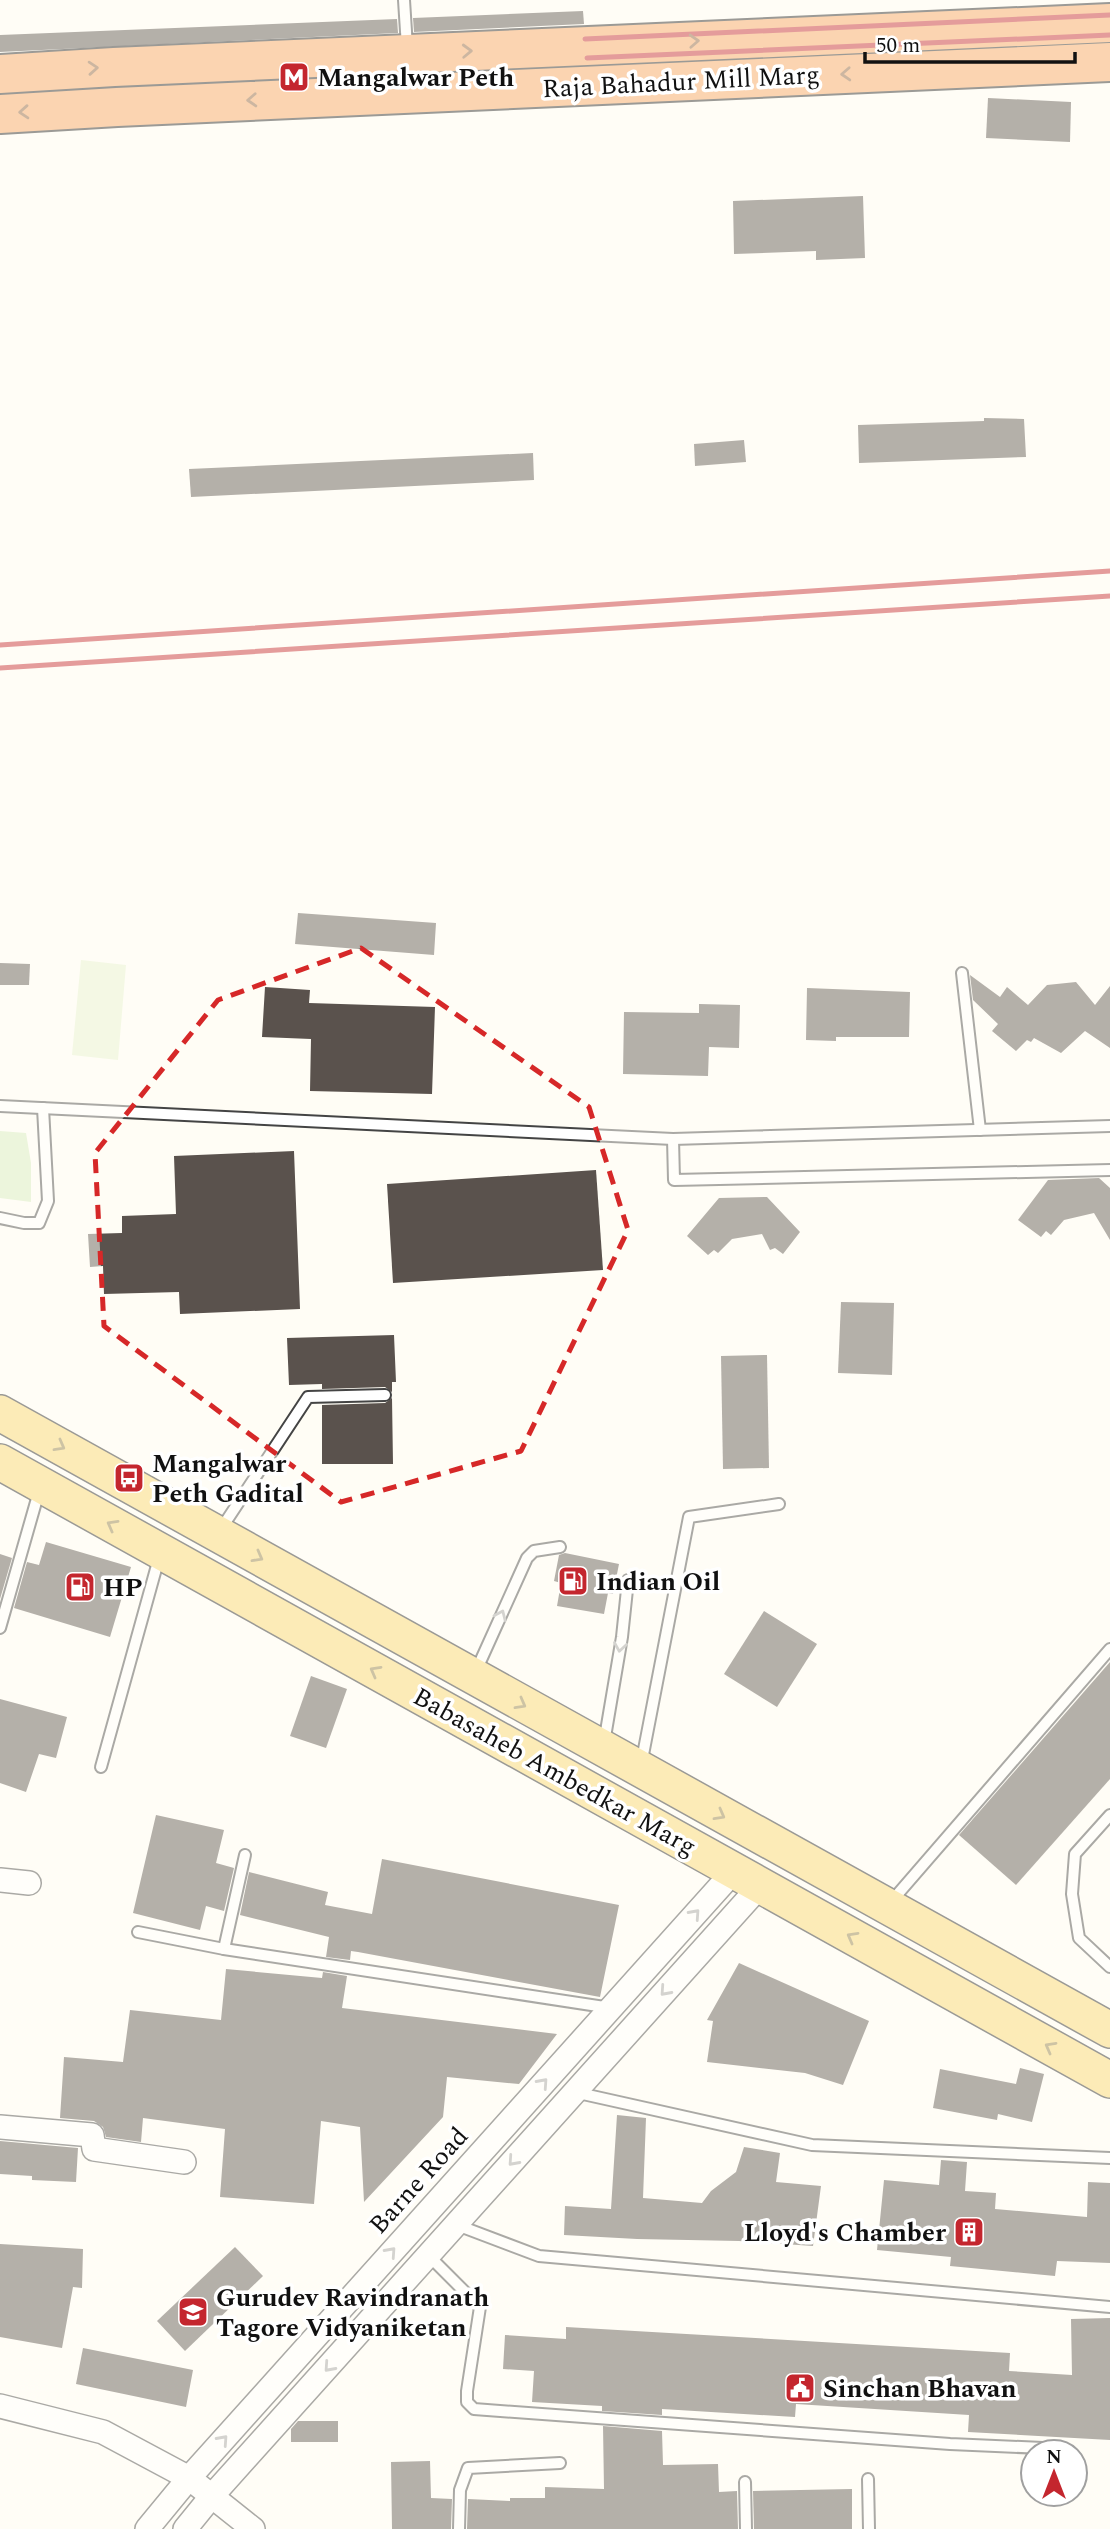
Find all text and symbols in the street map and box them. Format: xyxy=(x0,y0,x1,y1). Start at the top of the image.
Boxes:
scale bar xyxy=(865,21,1075,65)
text: 50 m xyxy=(876,30,920,62)
one-way arrow xyxy=(689,34,700,49)
one-way arrow xyxy=(461,44,472,59)
street label: Raja Bahadur Mill Marg xyxy=(541,55,821,109)
place label: Mangalwar Peth xyxy=(317,58,514,98)
metro station icon: Mangalwar Peth xyxy=(277,60,311,94)
one-way arrow xyxy=(87,61,98,76)
one-way arrow xyxy=(840,66,851,81)
one-way arrow xyxy=(246,93,257,108)
one-way arrow xyxy=(19,104,30,119)
one-way arrow xyxy=(52,1438,65,1451)
place label: Mangalwar Peth Gadital xyxy=(152,1444,304,1514)
bus stop icon: Mangalwar Peth Gadital xyxy=(112,1461,146,1495)
one-way arrow xyxy=(106,1519,119,1533)
one-way arrow xyxy=(251,1549,264,1562)
place label: Indian Oil xyxy=(596,1562,720,1602)
fuel station icon: Indian Oil xyxy=(556,1564,590,1598)
place label: HP xyxy=(103,1568,143,1608)
fuel station icon: HP xyxy=(63,1570,97,1604)
one-way arrow xyxy=(493,1610,507,1622)
one-way arrow xyxy=(613,1642,628,1653)
one-way arrow xyxy=(369,1666,382,1679)
street label: Babasaheb Ambedkar Marg xyxy=(405,1677,704,1867)
one-way arrow xyxy=(514,1696,526,1709)
one-way arrow xyxy=(712,1807,725,1820)
one-way arrow xyxy=(687,1909,699,1922)
one-way arrow xyxy=(846,1932,859,1945)
one-way arrow xyxy=(661,1983,673,1996)
one-way arrow xyxy=(1045,2042,1058,2055)
one-way arrow xyxy=(535,2078,548,2091)
street label: Barne Road xyxy=(359,2118,478,2243)
one-way arrow xyxy=(509,2153,521,2166)
place label: Lloyd's Chamber xyxy=(744,2213,947,2253)
building icon: Lloyd's Chamber xyxy=(952,2215,986,2249)
one-way arrow xyxy=(383,2247,396,2260)
place label: Gurudev Ravindranath Tagore Vidyaniketan xyxy=(216,2278,489,2348)
school or university icon: Gurudev Ravindranath Tagore Vidyaniketan xyxy=(176,2295,210,2329)
one-way arrow xyxy=(325,2359,337,2372)
place label: Sinchan Bhavan xyxy=(823,2369,1017,2409)
public building icon: Sinchan Bhavan xyxy=(783,2371,817,2405)
one-way arrow xyxy=(215,2435,227,2448)
north arrow xyxy=(1019,2438,1089,2508)
text: N xyxy=(1046,2443,1062,2472)

